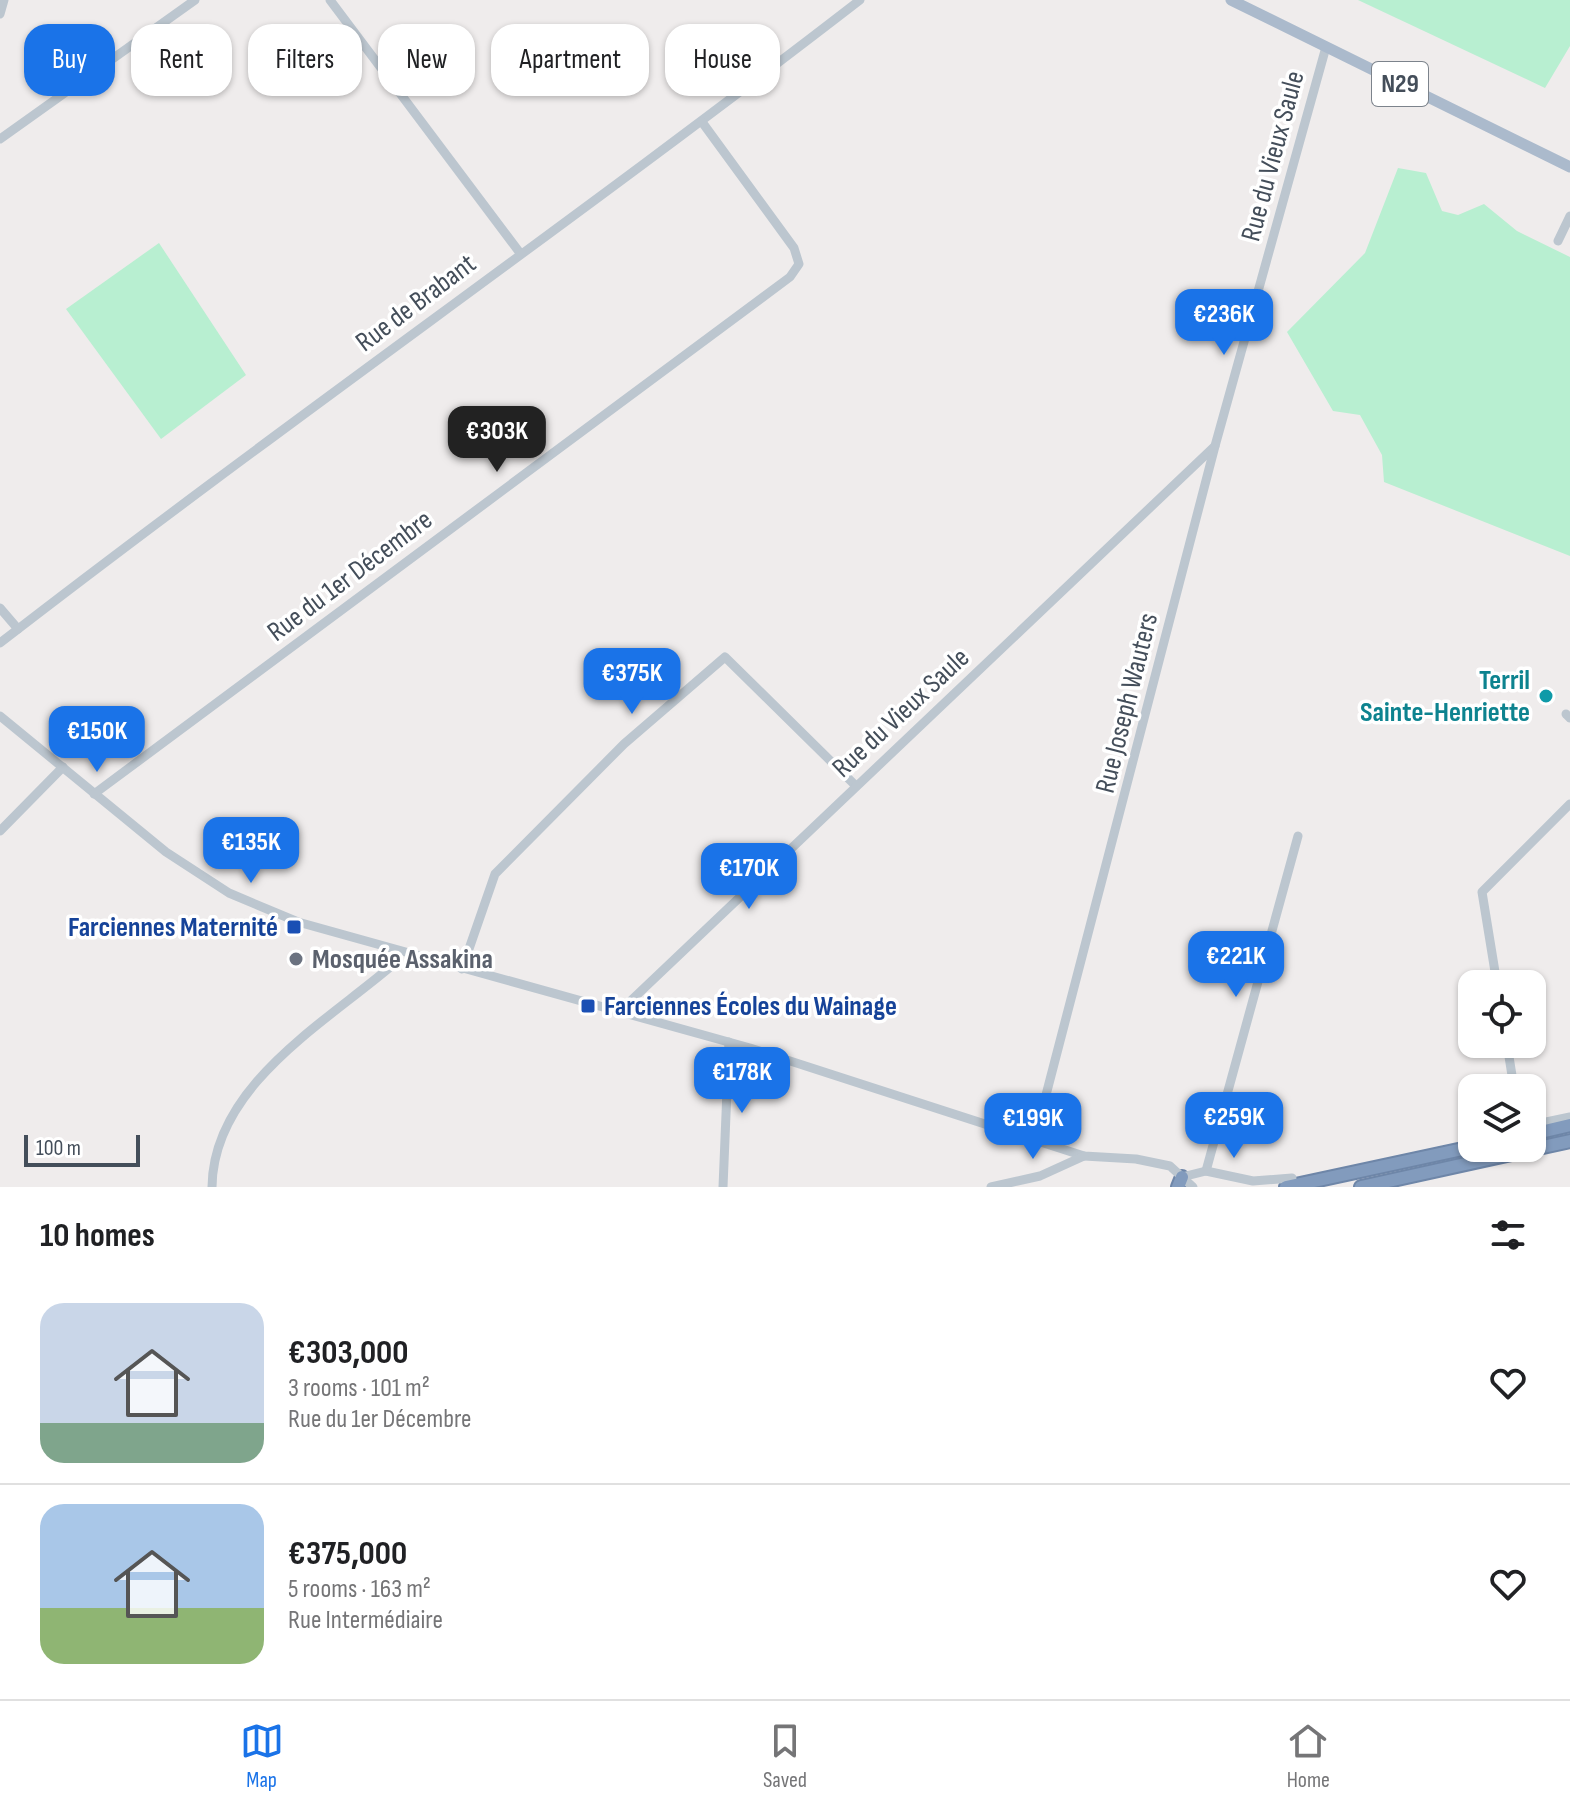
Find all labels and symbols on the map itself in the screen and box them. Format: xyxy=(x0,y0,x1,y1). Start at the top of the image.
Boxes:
road number: N29 xyxy=(1372,62,1428,106)
street label: Rue du Vieux Saule xyxy=(1234,67,1312,245)
street label: Rue de Brabant xyxy=(350,247,482,359)
pin: €236K xyxy=(1168,289,1280,357)
pin: €303K xyxy=(441,406,553,474)
street label: Rue du 1er Décembre xyxy=(261,503,439,649)
street label: Rue Joseph Wauters xyxy=(1089,610,1165,796)
street label: Rue du Vieux Saule xyxy=(826,641,976,785)
pin: €375K xyxy=(576,648,688,716)
place label: Terril Sainte-Henriette xyxy=(1360,664,1530,729)
marker: Terril Sainte-Henriette xyxy=(1537,687,1555,705)
pin: €150K xyxy=(41,706,153,774)
pin: €135K xyxy=(195,817,307,885)
pin: €170K xyxy=(693,843,805,911)
place label: Farciennes Maternité xyxy=(68,911,278,944)
marker: Farciennes Maternité xyxy=(285,918,303,936)
pin: €221K xyxy=(1180,931,1292,999)
place label: Mosquée Assakina xyxy=(312,943,493,976)
marker: Mosquée Assakina xyxy=(287,950,305,968)
place label: Farciennes Écoles du Wainage xyxy=(604,990,897,1023)
marker: Farciennes Écoles du Wainage xyxy=(579,997,597,1015)
pin: €178K xyxy=(686,1047,798,1115)
pin: €259K xyxy=(1178,1092,1290,1160)
pin: €199K xyxy=(977,1093,1089,1161)
scale bar xyxy=(24,1131,140,1167)

